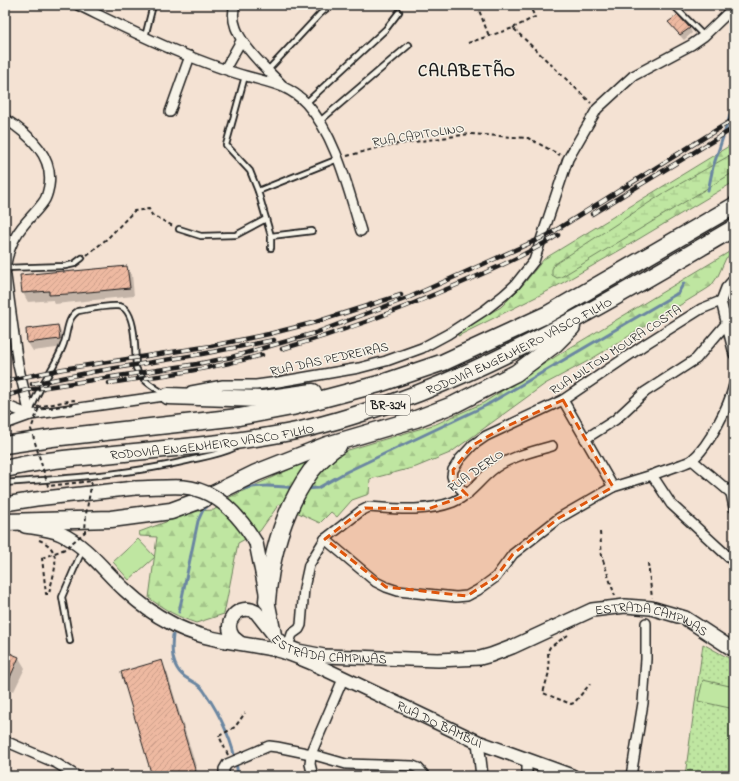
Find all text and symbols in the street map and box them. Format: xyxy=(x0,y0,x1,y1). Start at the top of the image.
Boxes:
district label: CALABETÃO xyxy=(418,59,516,84)
street label: RUA CAPITOLINO xyxy=(371,119,466,152)
street label: RODOVIA ENGENHEIRO VASCO FILHO xyxy=(423,293,616,400)
street label: RUA NILTON MOURA COSTA xyxy=(546,300,685,400)
street label: RUA DAS PEDREIRAS xyxy=(268,338,390,381)
road number: BR-324 xyxy=(366,395,410,415)
street label: RODOVIA ENGENHEIRO VASCO FILHO xyxy=(109,419,316,465)
street label: RUA DERLO xyxy=(444,445,508,498)
street label: ESTRADA CAMPINAS xyxy=(594,598,711,641)
street label: ESTRADA CAMPINAS xyxy=(266,631,387,669)
street label: RUA DO BAMBUÍ xyxy=(393,697,484,754)

